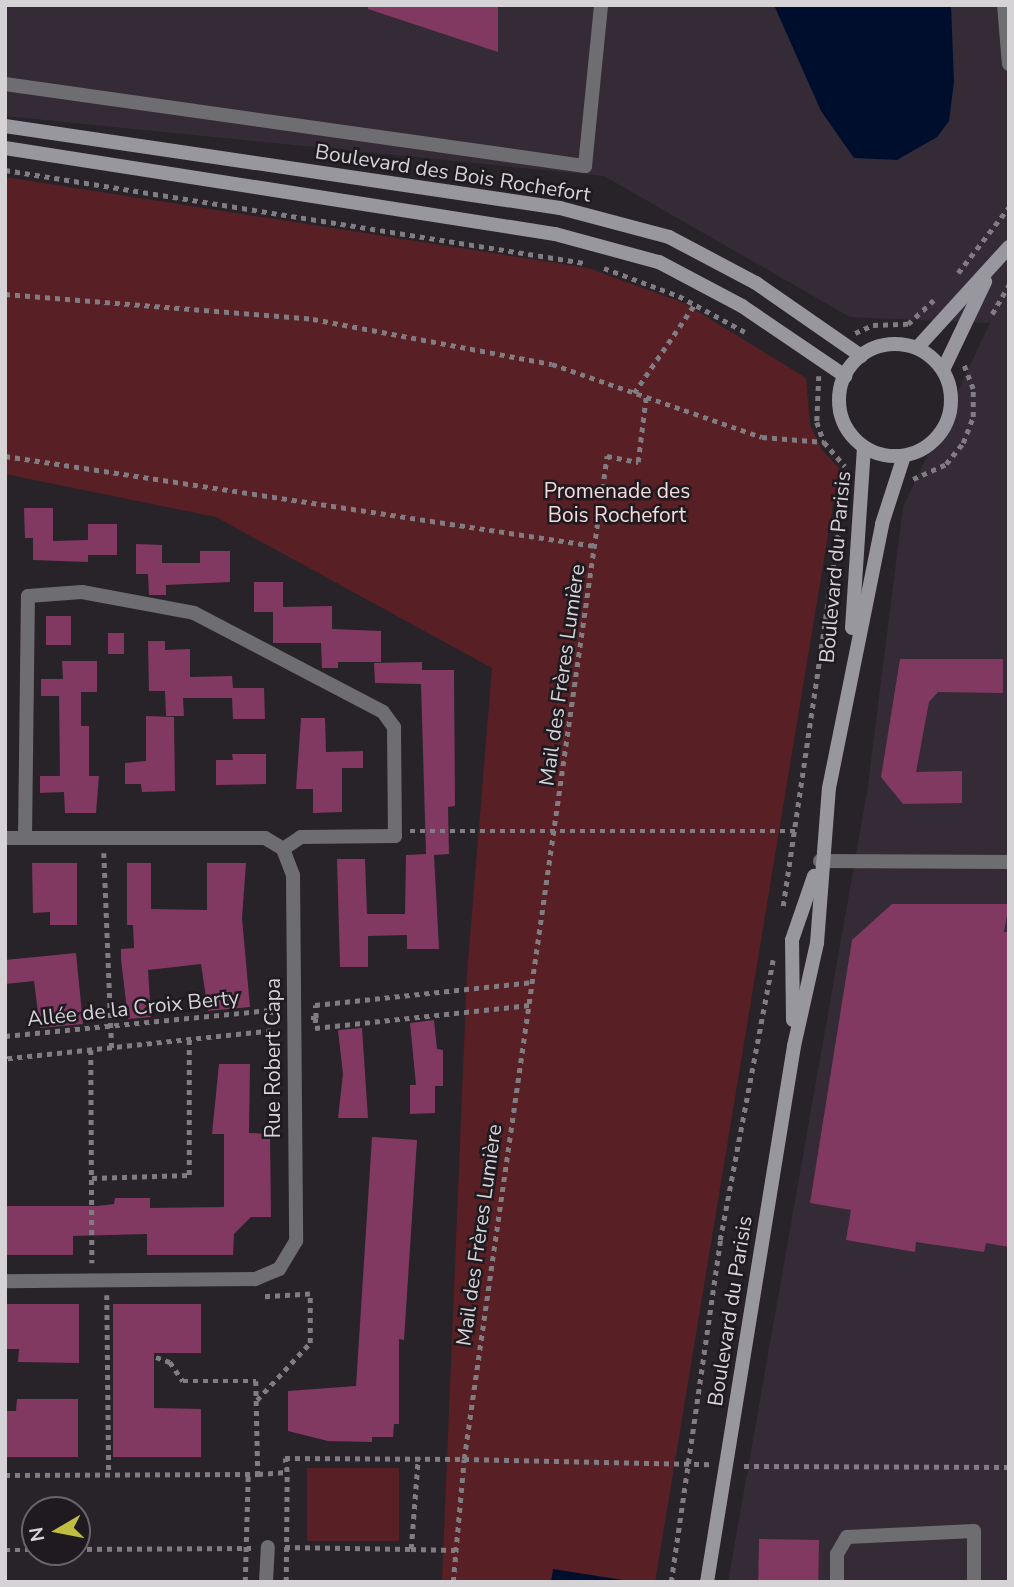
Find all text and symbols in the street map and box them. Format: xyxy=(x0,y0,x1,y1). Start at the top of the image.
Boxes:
street label: Boulevard des Bois Rochefort xyxy=(313,139,593,207)
street label: Boulevard du Parisis xyxy=(814,470,856,664)
park label: Promenade des Bois Rochefort xyxy=(544,478,690,528)
street label: Mail des Frères Lumière xyxy=(534,562,590,788)
street label: Rue Robert Capa xyxy=(260,978,286,1138)
street label: Allée de la Croix Berty xyxy=(26,984,240,1032)
street label: Mail des Frères Lumière xyxy=(451,1122,507,1348)
street label: Boulevard du Parisis xyxy=(703,1214,757,1408)
north arrow xyxy=(21,1496,91,1566)
text: N xyxy=(23,1525,51,1544)

